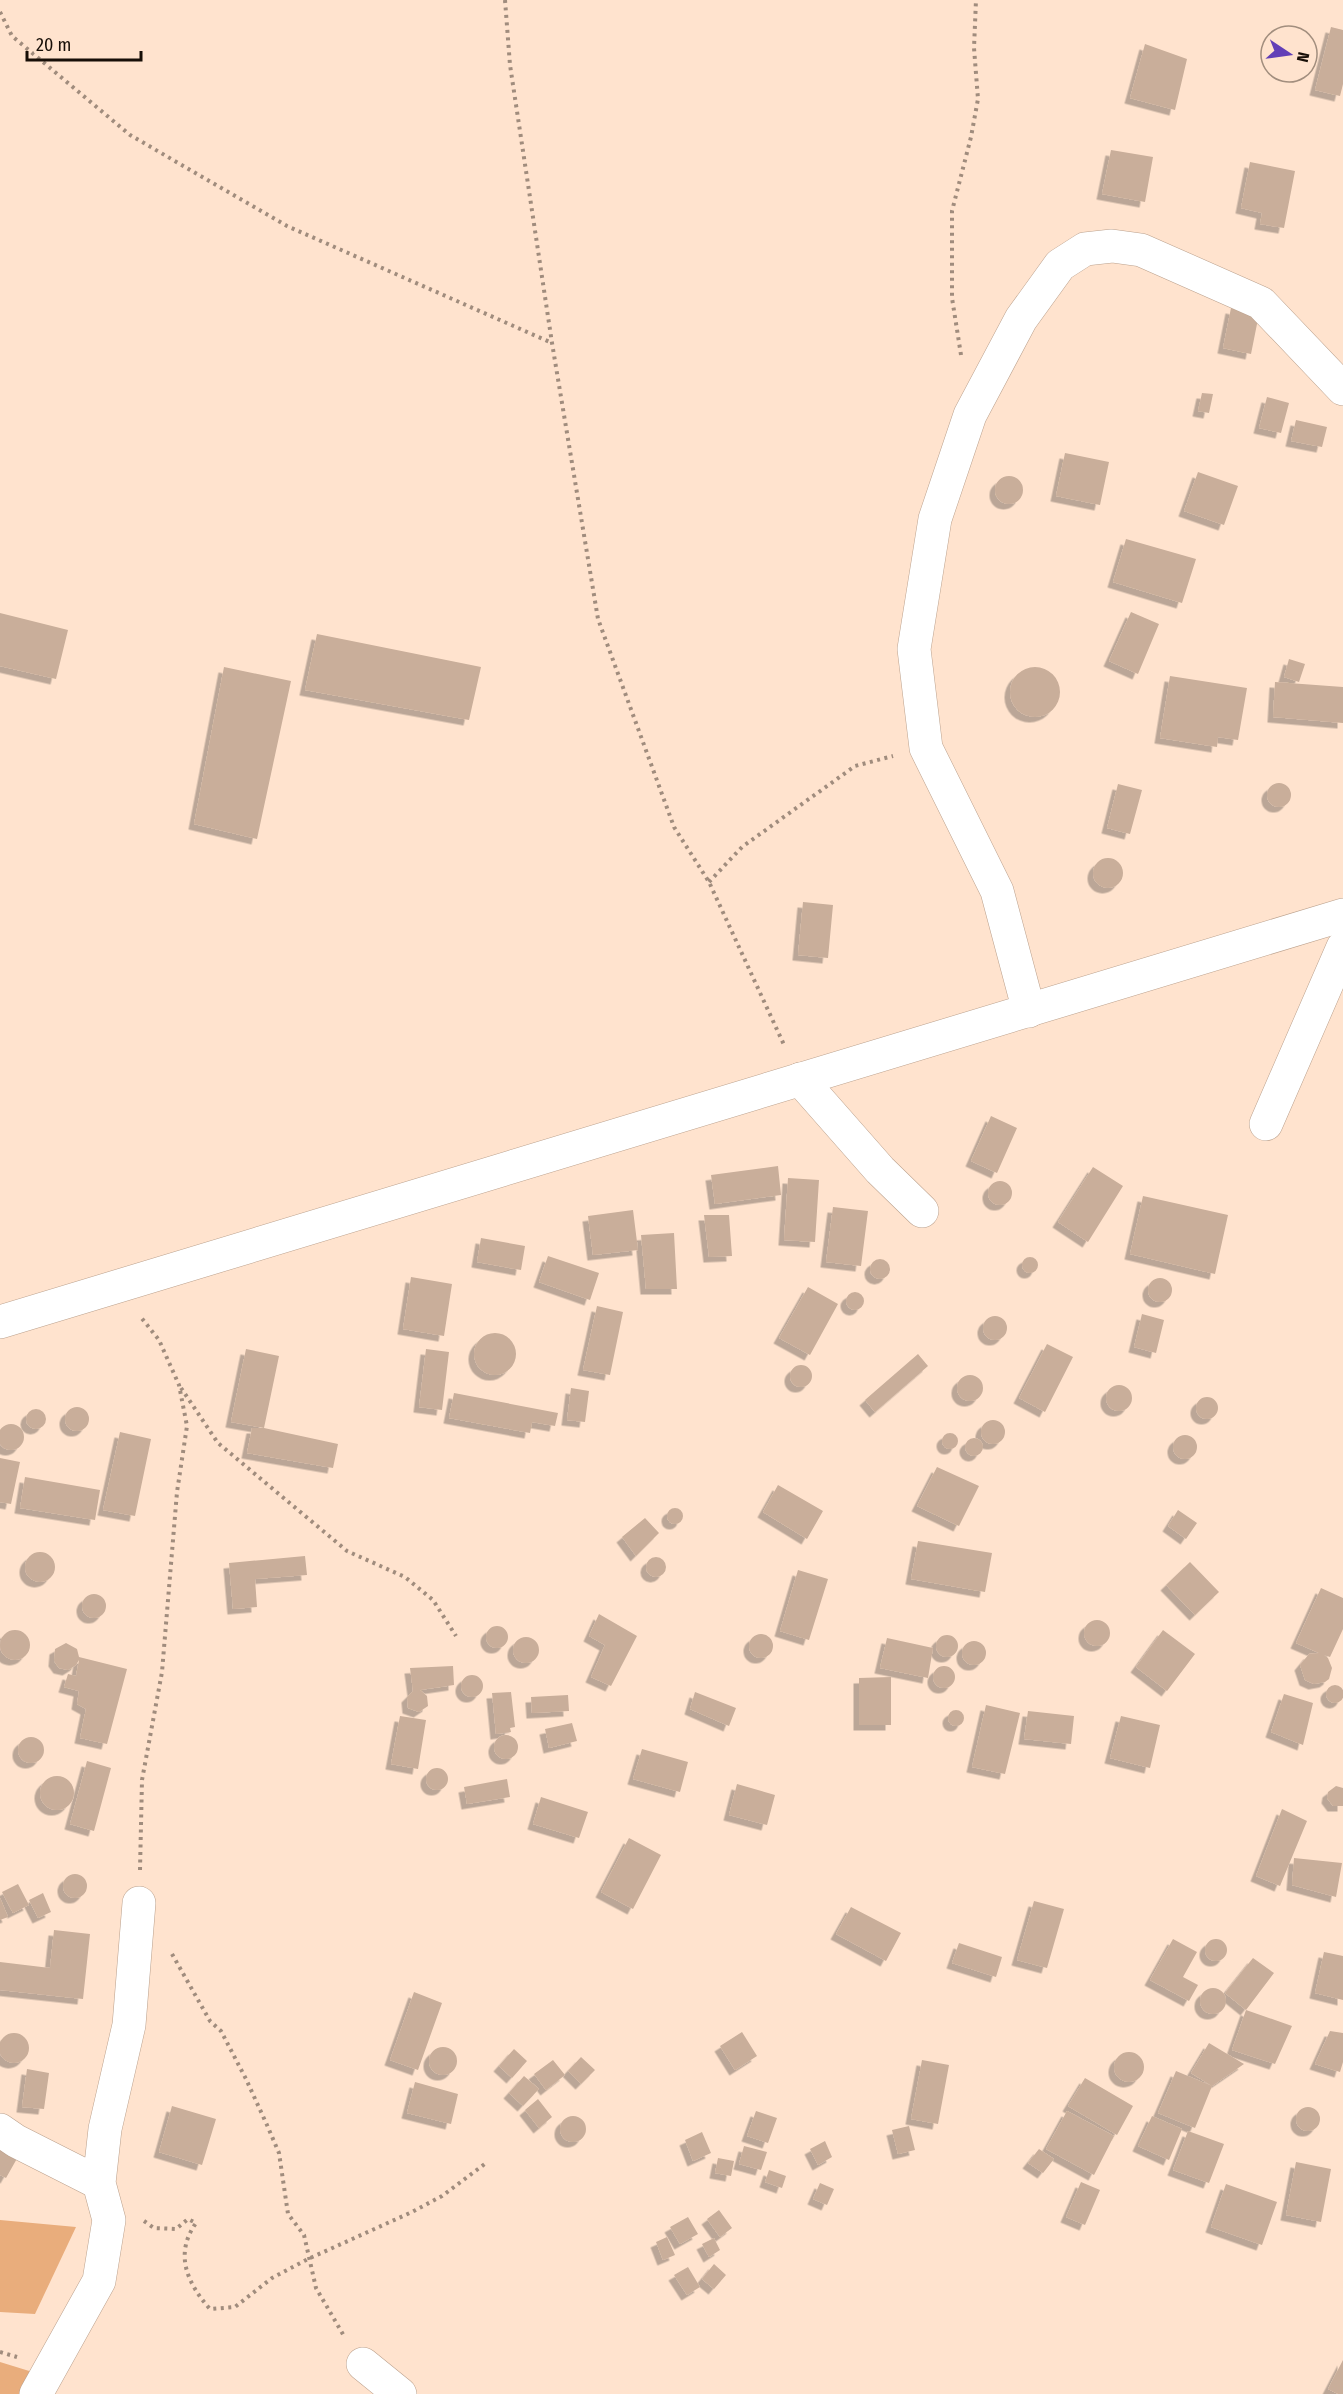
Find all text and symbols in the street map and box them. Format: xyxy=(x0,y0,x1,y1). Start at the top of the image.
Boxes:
scale bar xyxy=(27,24,141,62)
north arrow xyxy=(1259,24,1319,84)
text: 20 m xyxy=(36,34,71,56)
text: N xyxy=(1293,50,1313,64)

